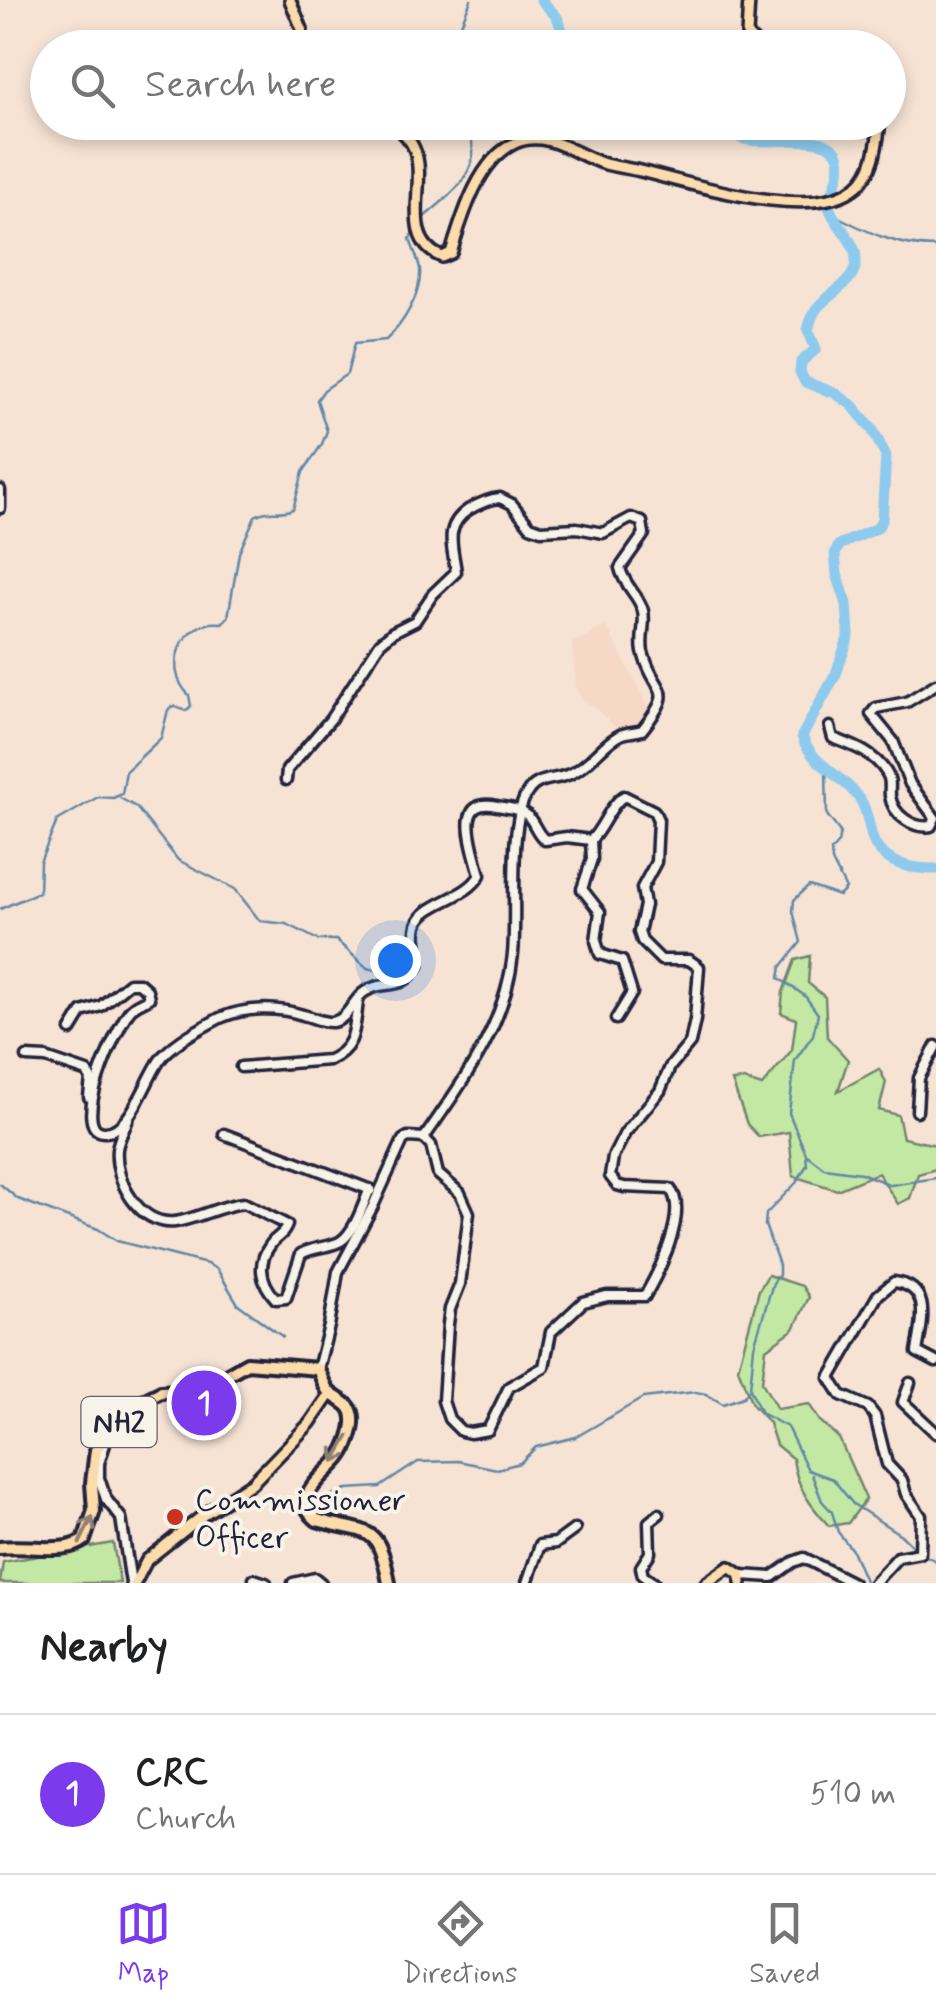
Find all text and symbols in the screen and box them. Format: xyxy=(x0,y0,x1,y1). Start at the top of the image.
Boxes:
search box xyxy=(30,30,906,140)
icon: search xyxy=(65,58,120,113)
text: Search here xyxy=(145,61,336,110)
your location xyxy=(370,935,421,986)
pin: 1 xyxy=(172,1366,236,1440)
road number: NH2 xyxy=(82,1397,156,1447)
one-way arrow xyxy=(331,1434,351,1463)
place label: Commissioner Officer xyxy=(195,1480,406,1559)
marker: Commissioner Officer xyxy=(164,1506,186,1528)
one-way arrow xyxy=(78,1515,97,1545)
text: Nearby xyxy=(40,1621,168,1676)
text: CRC xyxy=(135,1749,208,1798)
text: 1 xyxy=(65,1773,80,1815)
text: 510 m xyxy=(810,1773,896,1815)
text: Church xyxy=(135,1798,236,1840)
tab: Map xyxy=(116,1896,171,1993)
tab: Directions xyxy=(403,1896,518,1993)
tab: Saved xyxy=(749,1896,820,1993)

